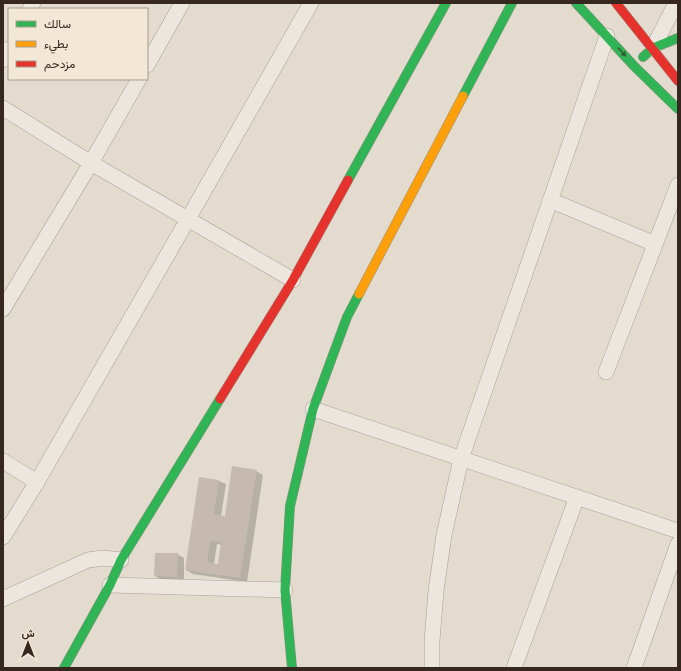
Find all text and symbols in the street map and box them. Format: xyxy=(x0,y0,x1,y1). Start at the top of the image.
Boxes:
legend xyxy=(8,8,148,80)
text: سالك xyxy=(44,16,71,34)
text: بطيء xyxy=(44,36,68,54)
one-way arrow xyxy=(617,47,626,58)
text: مزدحم xyxy=(44,56,75,74)
north arrow xyxy=(8,623,48,663)
text: ش xyxy=(21,626,35,643)

